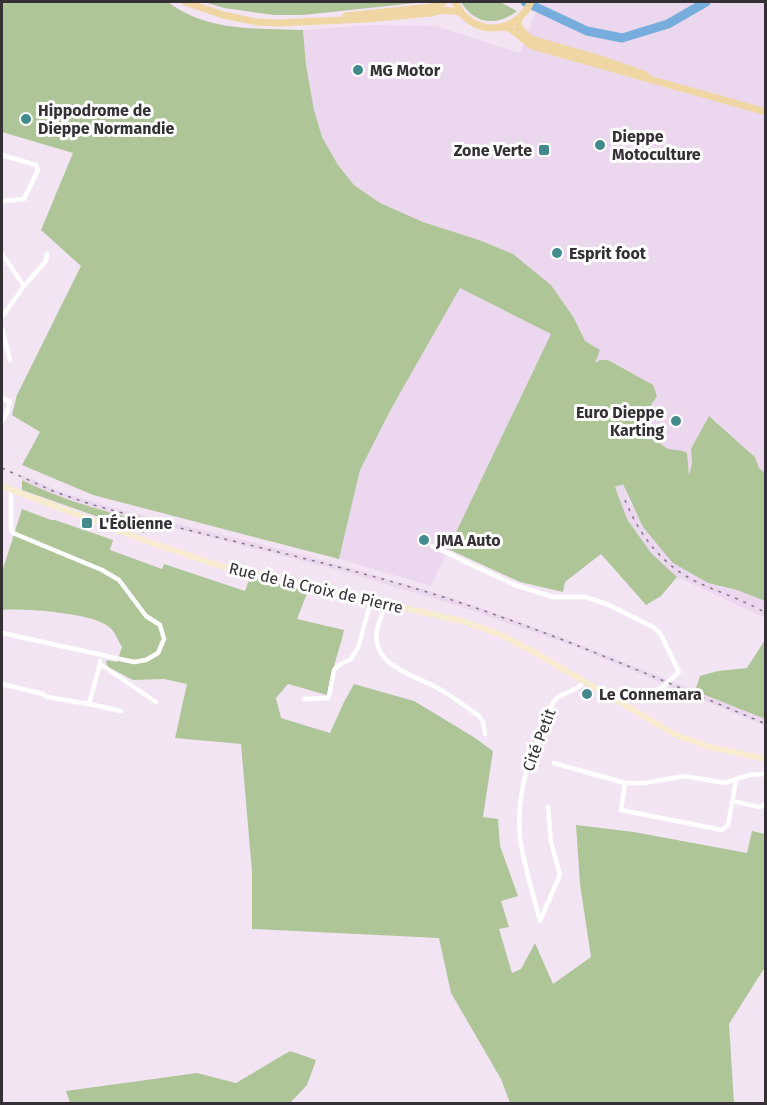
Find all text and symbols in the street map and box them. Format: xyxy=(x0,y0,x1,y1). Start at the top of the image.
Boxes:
place label: MG Motor xyxy=(370,61,441,80)
marker: MG Motor xyxy=(351,63,365,77)
place label: Hippodrome de Dieppe Normandie xyxy=(38,101,174,138)
marker: Hippodrome de Dieppe Normandie xyxy=(19,112,33,126)
place label: Dieppe Motoculture xyxy=(612,127,701,164)
marker: Dieppe Motoculture xyxy=(593,138,607,152)
place label: Zone Verte xyxy=(454,141,532,160)
marker: Zone Verte xyxy=(537,143,551,157)
place label: Esprit foot xyxy=(569,244,647,263)
marker: Esprit foot xyxy=(550,246,564,260)
place label: Euro Dieppe Karting xyxy=(576,403,664,440)
marker: Euro Dieppe Karting xyxy=(669,414,683,428)
place label: L'Éolienne xyxy=(99,513,172,533)
marker: L'Éolienne xyxy=(80,516,94,530)
place label: JMA Auto xyxy=(435,531,501,550)
marker: JMA Auto xyxy=(417,533,431,547)
street label: Rue de la Croix de Pierre xyxy=(227,559,405,617)
place label: Le Connemara xyxy=(599,685,702,704)
marker: Le Connemara xyxy=(580,687,594,701)
street label: Cité Petit xyxy=(518,706,560,774)

